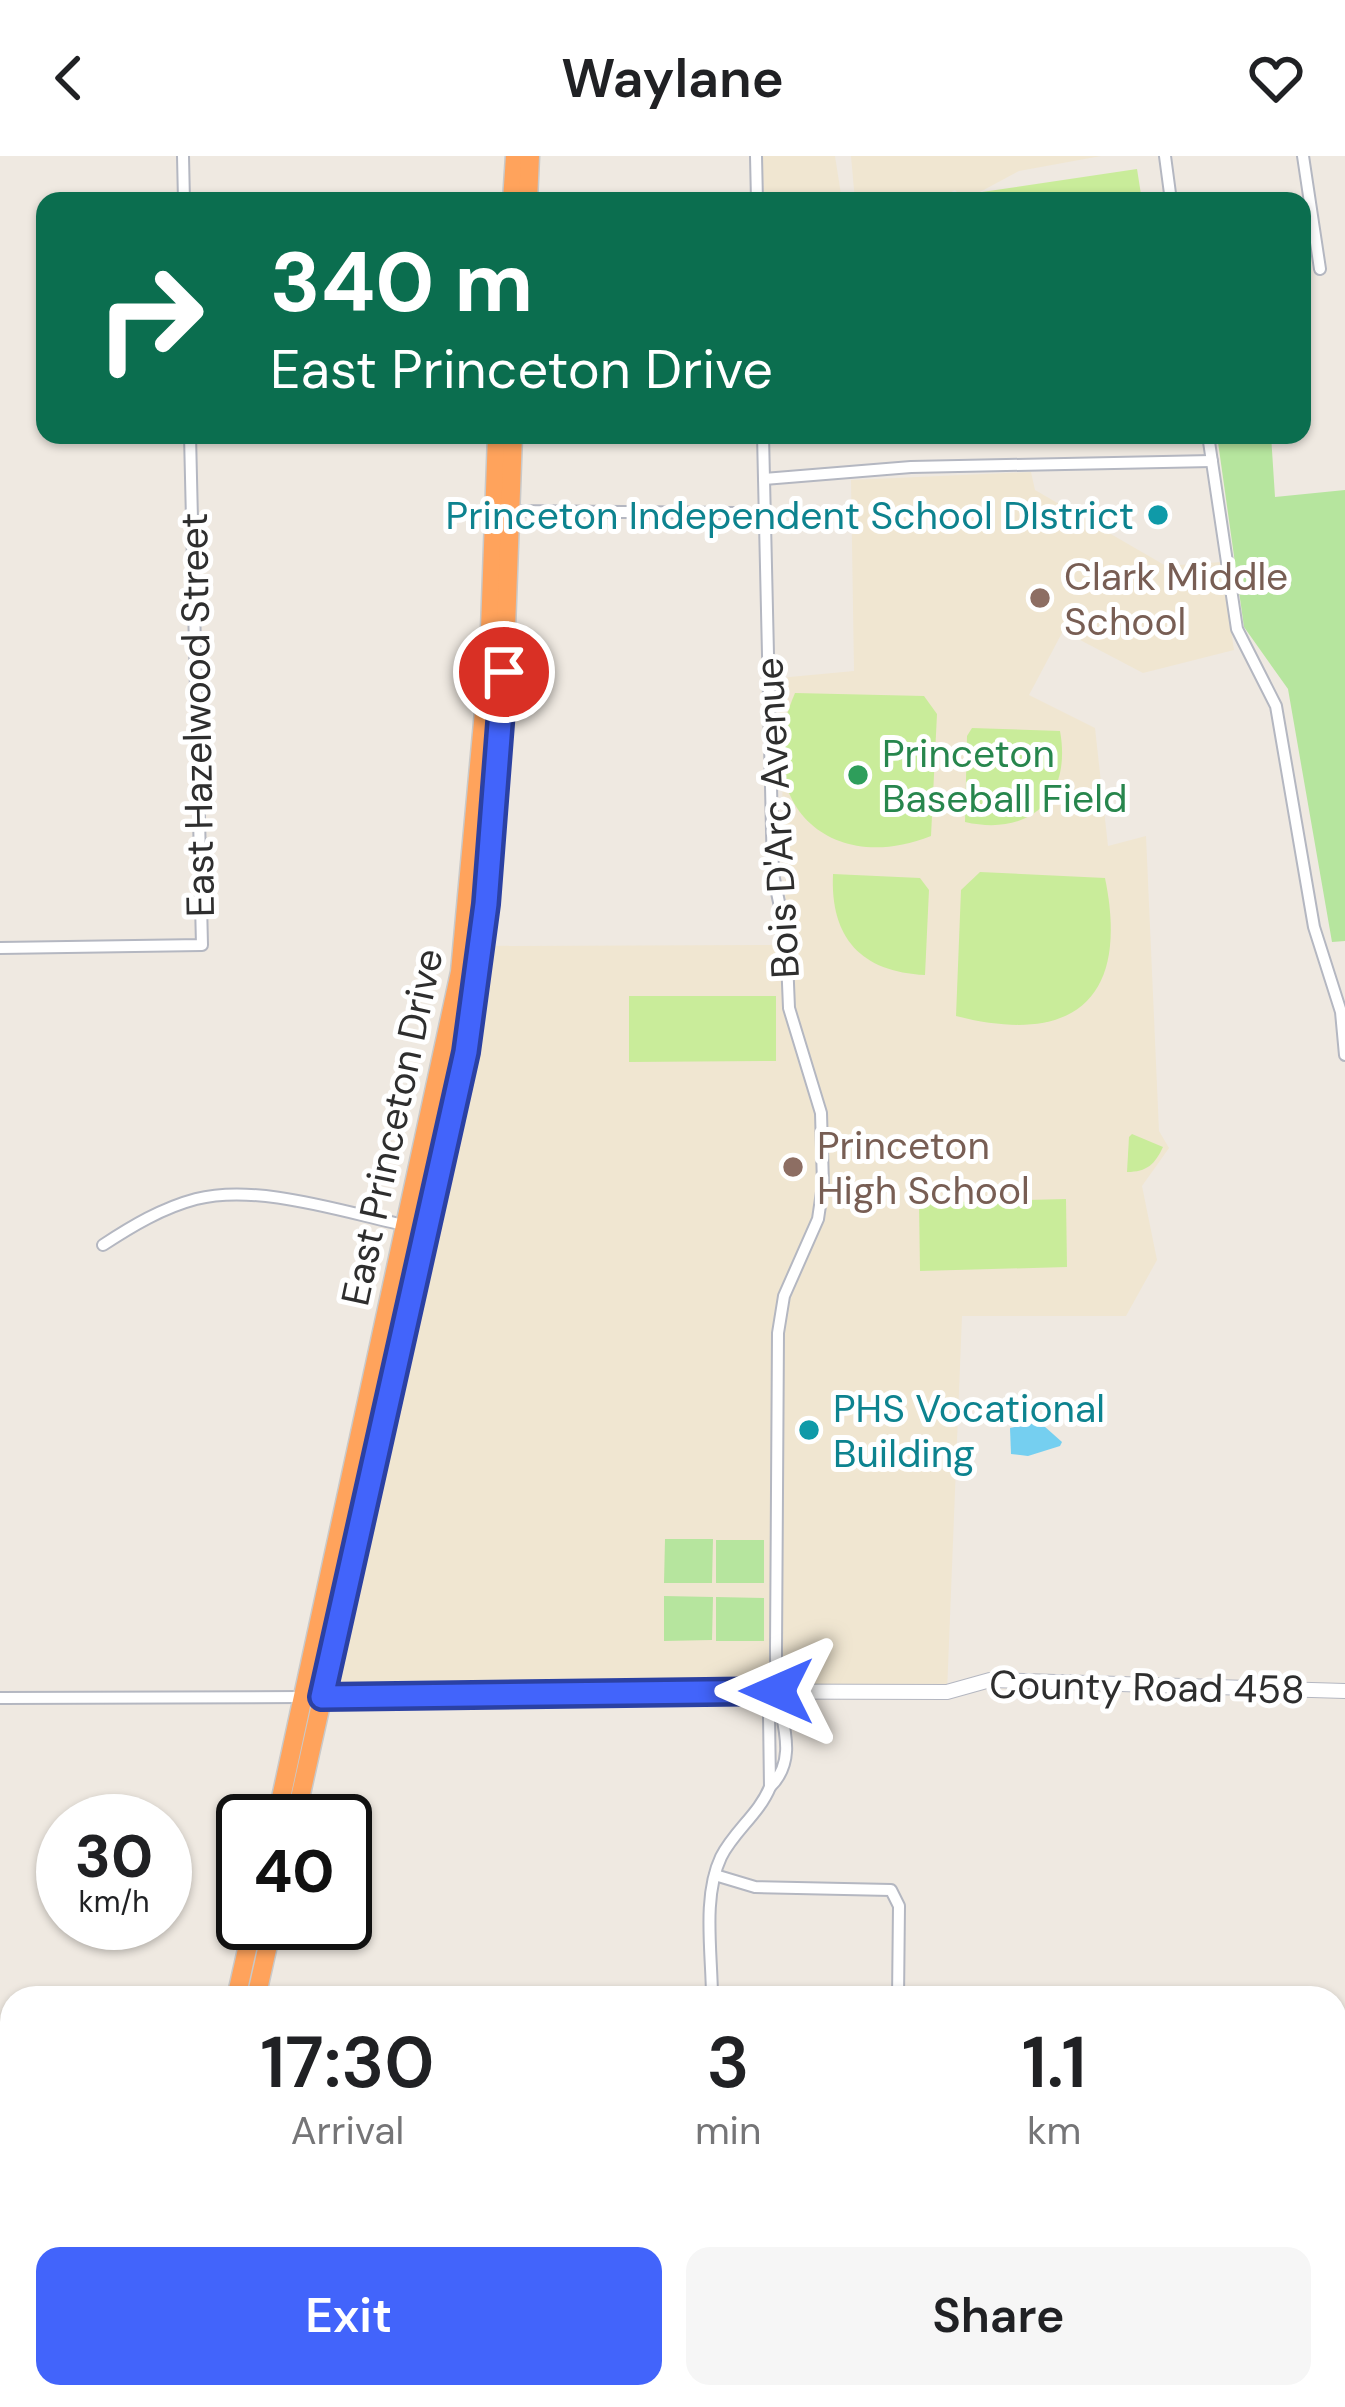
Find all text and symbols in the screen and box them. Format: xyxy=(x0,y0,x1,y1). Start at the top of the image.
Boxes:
text: Waylane xyxy=(561,43,784,114)
icon: back xyxy=(36,45,102,111)
icon: heart xyxy=(1243,45,1309,111)
text: 340 m xyxy=(270,228,533,337)
icon: right xyxy=(72,240,228,396)
text: East Princeton Drive xyxy=(270,334,773,405)
place label: Princeton Independent School DIstrict xyxy=(446,490,1134,541)
marker: Princeton Independent School DIstrict xyxy=(1145,502,1171,528)
street label: East Hazelwood Street xyxy=(168,512,226,918)
place label: Clark Middle School xyxy=(1064,551,1288,647)
marker: Clark Middle School xyxy=(1027,585,1053,611)
pin xyxy=(453,621,555,723)
icon: arrive xyxy=(471,639,537,705)
street label: Bois D'Arc Avenue xyxy=(743,656,811,980)
place label: Princeton Baseball Field xyxy=(882,728,1127,824)
marker: Princeton Baseball Field xyxy=(845,762,871,788)
street label: East Princeton Drive xyxy=(329,944,455,1310)
place label: Princeton High School xyxy=(817,1120,1030,1216)
marker: Princeton High School xyxy=(780,1154,806,1180)
place label: PHS Vocational Building xyxy=(833,1383,1105,1479)
marker: PHS Vocational Building xyxy=(796,1417,822,1443)
position arrow xyxy=(714,1628,840,1754)
street label: County Road 458 xyxy=(989,1659,1305,1715)
speed limit sign: 40 xyxy=(216,1794,372,1950)
text: 30 xyxy=(75,1817,153,1896)
text: km/h xyxy=(79,1882,149,1921)
text: 17:30 xyxy=(260,2016,435,2109)
text: 3 xyxy=(707,2016,750,2109)
text: 1.1 xyxy=(1022,2016,1087,2109)
text: Arrival xyxy=(291,2105,404,2156)
text: min xyxy=(695,2105,761,2156)
text: km xyxy=(1027,2105,1081,2156)
button: Exit xyxy=(36,2247,662,2385)
button: Share xyxy=(686,2247,1311,2385)

